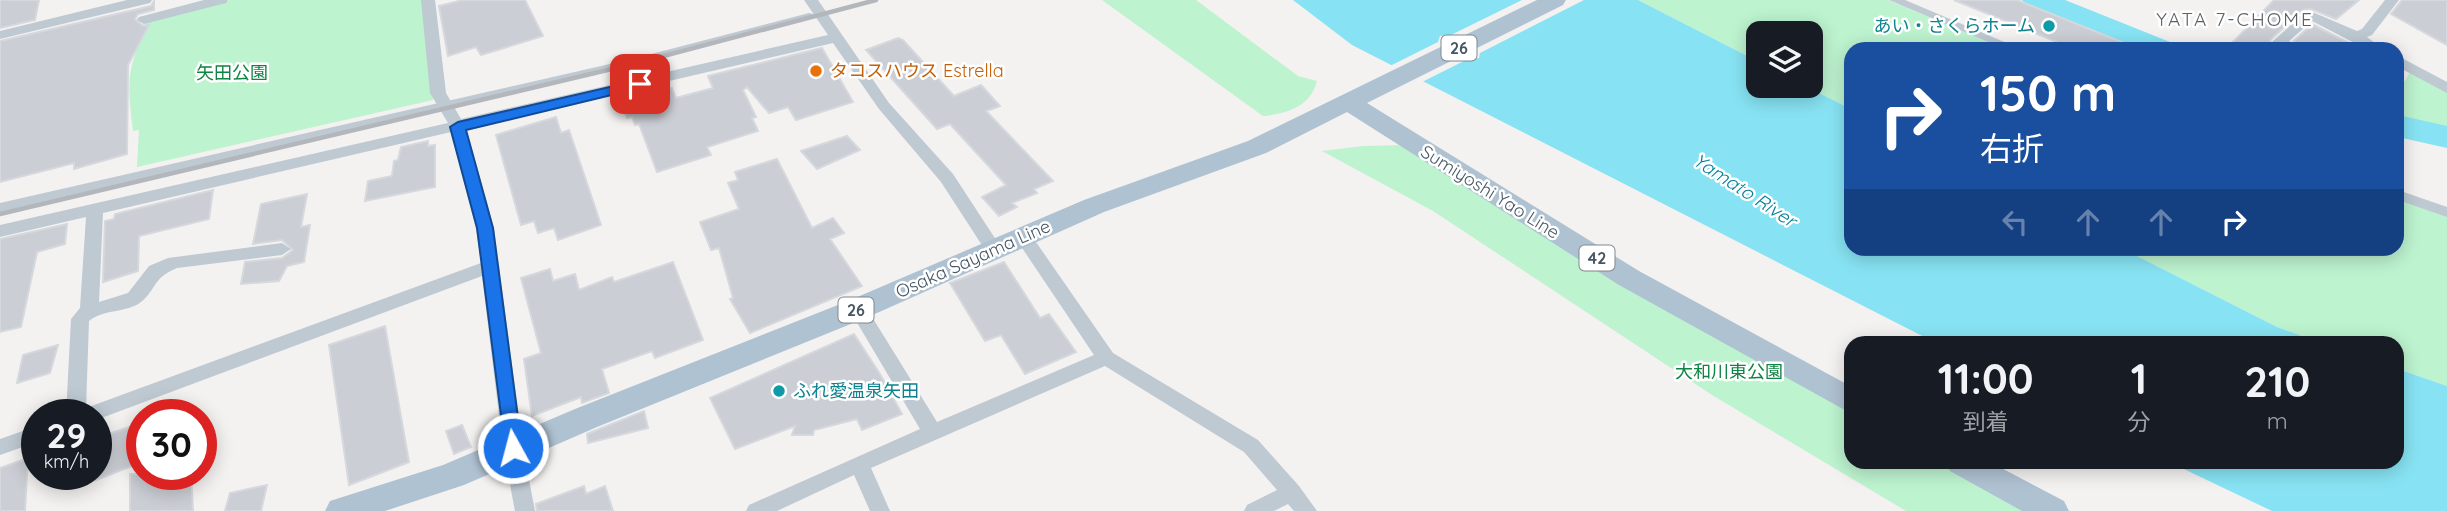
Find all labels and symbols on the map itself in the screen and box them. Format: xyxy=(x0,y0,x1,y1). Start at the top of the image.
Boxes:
district label: YATA 7-CHOME xyxy=(2156,7,2314,31)
place label: あい・さくらホーム xyxy=(1874,14,2035,37)
marker: あい・さくらホーム xyxy=(2041,18,2057,34)
road number: 26 xyxy=(1442,36,1476,60)
pin xyxy=(610,54,670,114)
place label: タコスハウス Estrella xyxy=(830,59,1004,82)
park label: 矢田公園 xyxy=(196,61,268,84)
marker: タコスハウス Estrella xyxy=(808,63,824,79)
street label: Sumiyoshi Yao Line xyxy=(1417,140,1564,244)
water label: Yamato River xyxy=(1689,148,1803,234)
street label: Osaka Sayama Line xyxy=(892,214,1054,303)
road number: 42 xyxy=(1580,246,1614,270)
road number: 26 xyxy=(838,298,874,322)
park label: 大和川東公園 xyxy=(1675,360,1783,383)
place label: ふれ愛温泉矢田 xyxy=(793,379,919,402)
marker: ふれ愛温泉矢田 xyxy=(771,383,787,399)
speed limit sign: 30 xyxy=(126,399,217,490)
position arrow xyxy=(476,411,550,485)

